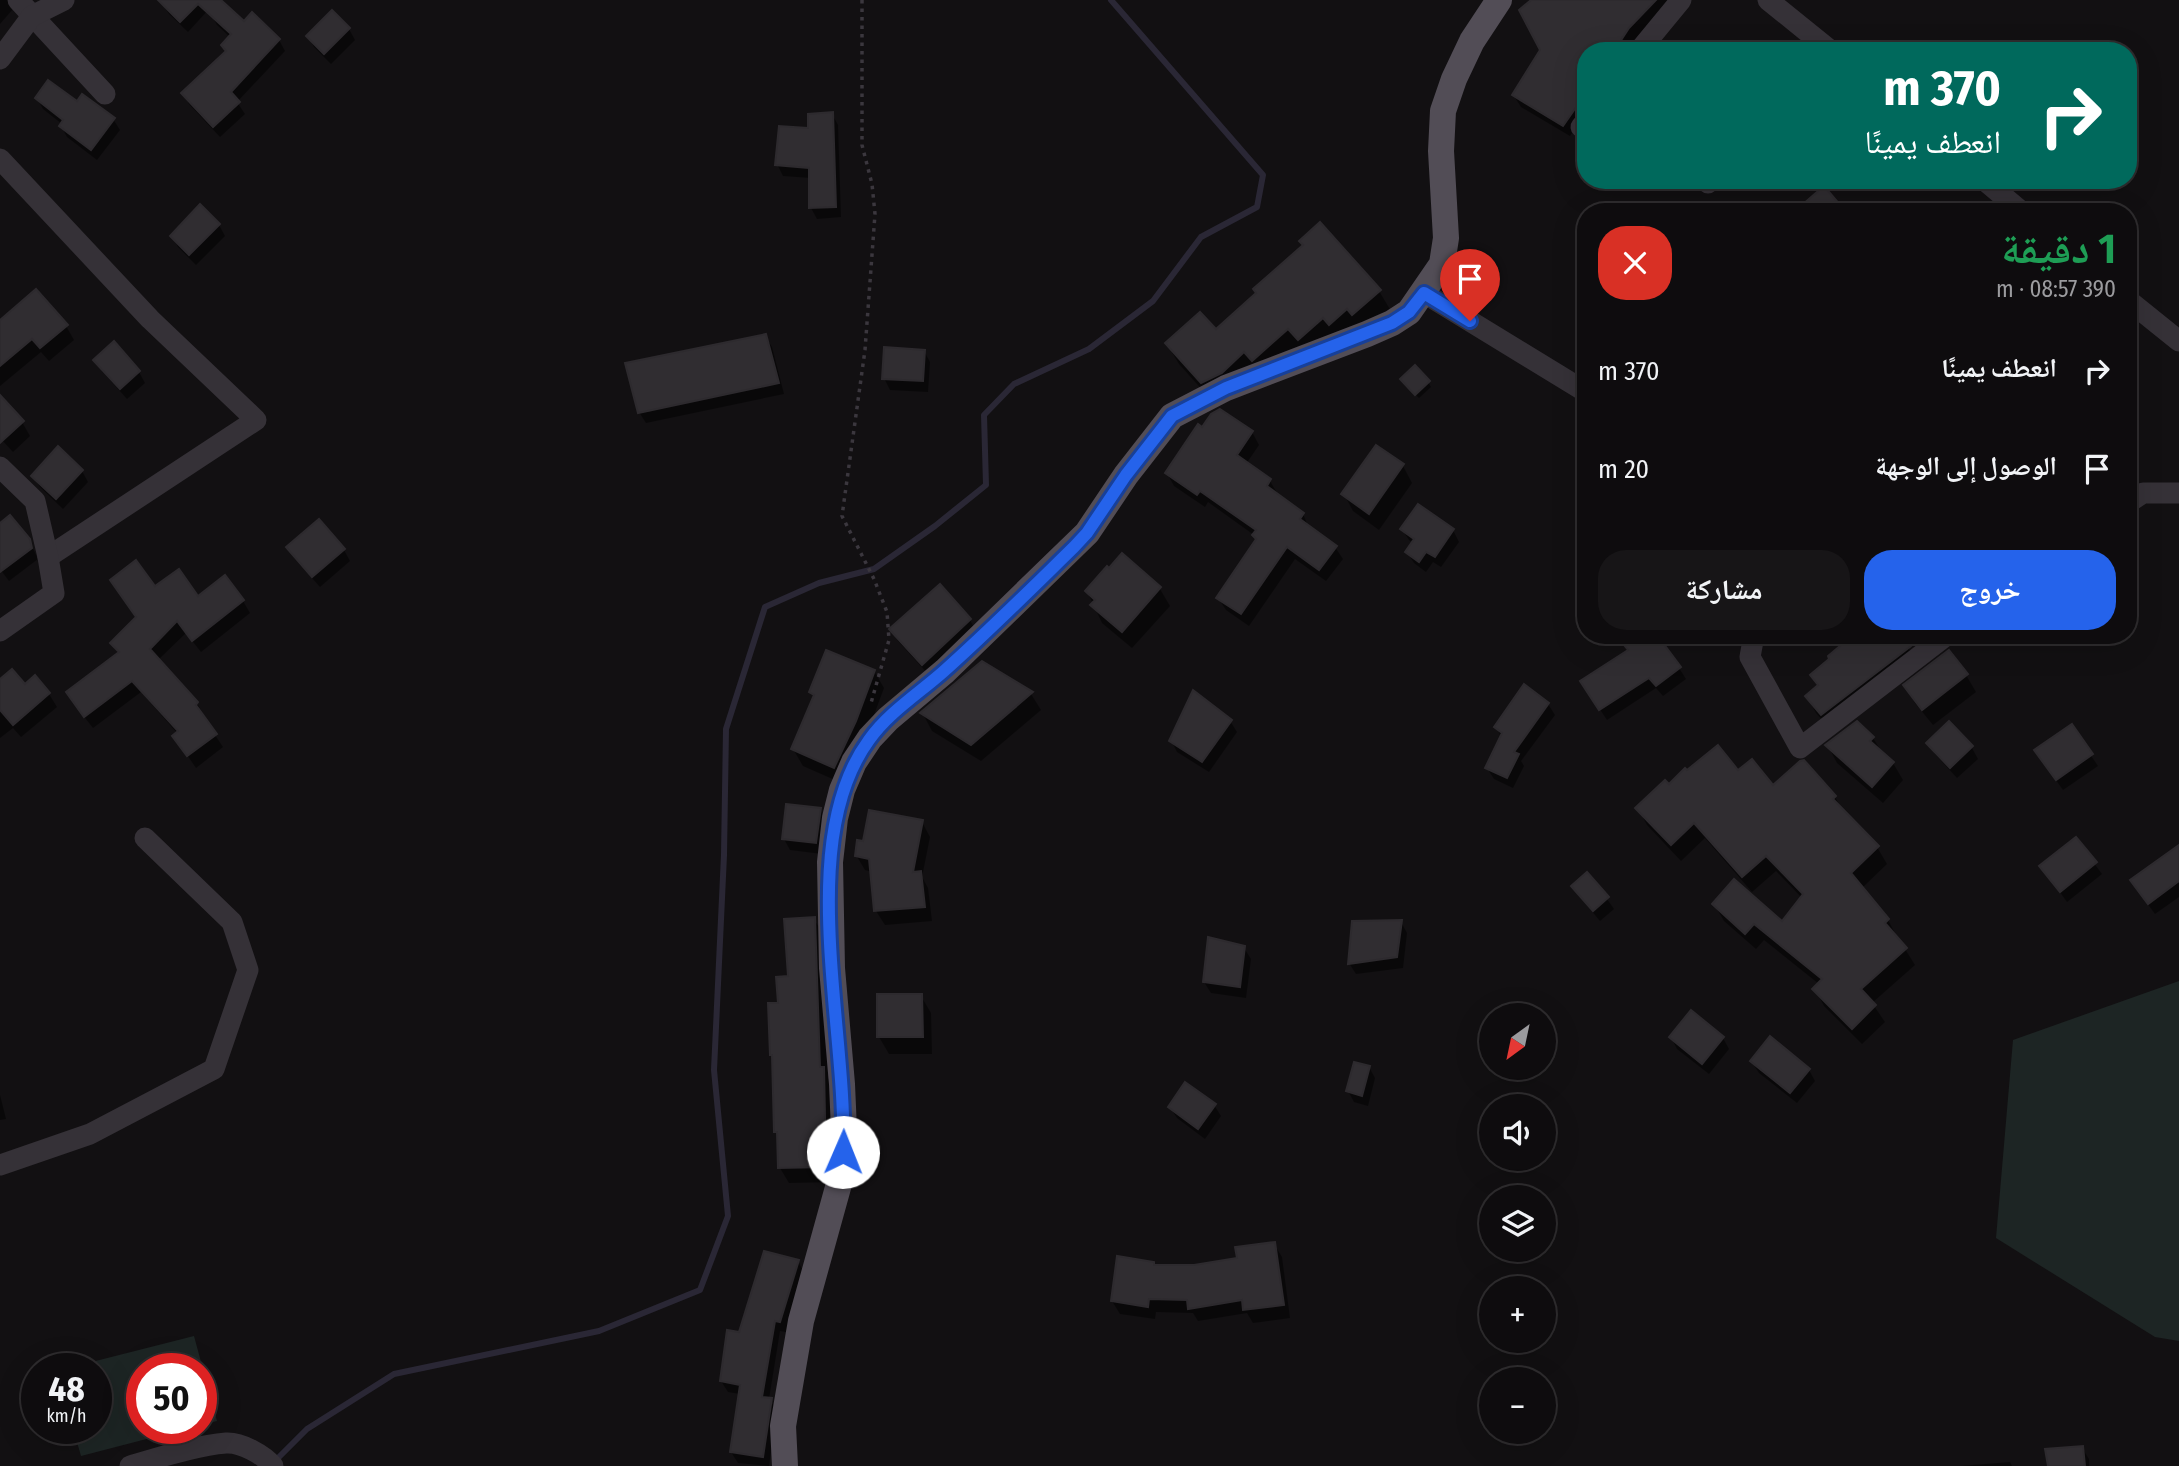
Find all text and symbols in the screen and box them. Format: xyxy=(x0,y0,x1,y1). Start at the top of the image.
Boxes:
text: 370 m xyxy=(1883,59,2001,118)
icon: right xyxy=(2025,70,2116,161)
text: انعطف يمينًا xyxy=(1864,123,2001,161)
text: 1 دقيقة xyxy=(2001,224,2116,274)
button: close xyxy=(1598,226,1672,300)
pin xyxy=(1440,249,1500,321)
icon: arrive xyxy=(1451,260,1489,298)
text: 390 m · 08:57 xyxy=(1996,275,2116,303)
icon: right xyxy=(2078,352,2116,390)
text: انعطف يمينًا xyxy=(1941,353,2057,384)
text: 370 m xyxy=(1598,356,1660,387)
icon: arrive xyxy=(2078,450,2116,488)
text: الوصول إلى الوجهة xyxy=(1875,451,2057,482)
text: 20 m xyxy=(1598,454,1649,485)
button: مشاركة xyxy=(1598,550,1850,630)
button: خروج xyxy=(1864,550,2116,630)
north arrow xyxy=(1479,1003,1556,1080)
map controls xyxy=(1479,1003,1556,1444)
button: sound xyxy=(1479,1094,1556,1171)
position arrow xyxy=(806,1115,880,1189)
button: layers xyxy=(1479,1185,1556,1262)
button: + xyxy=(1479,1276,1556,1353)
speed limit sign: 50 xyxy=(126,1353,217,1444)
button: − xyxy=(1479,1367,1556,1444)
text: 48 xyxy=(48,1368,85,1410)
text: km/h xyxy=(46,1405,87,1427)

